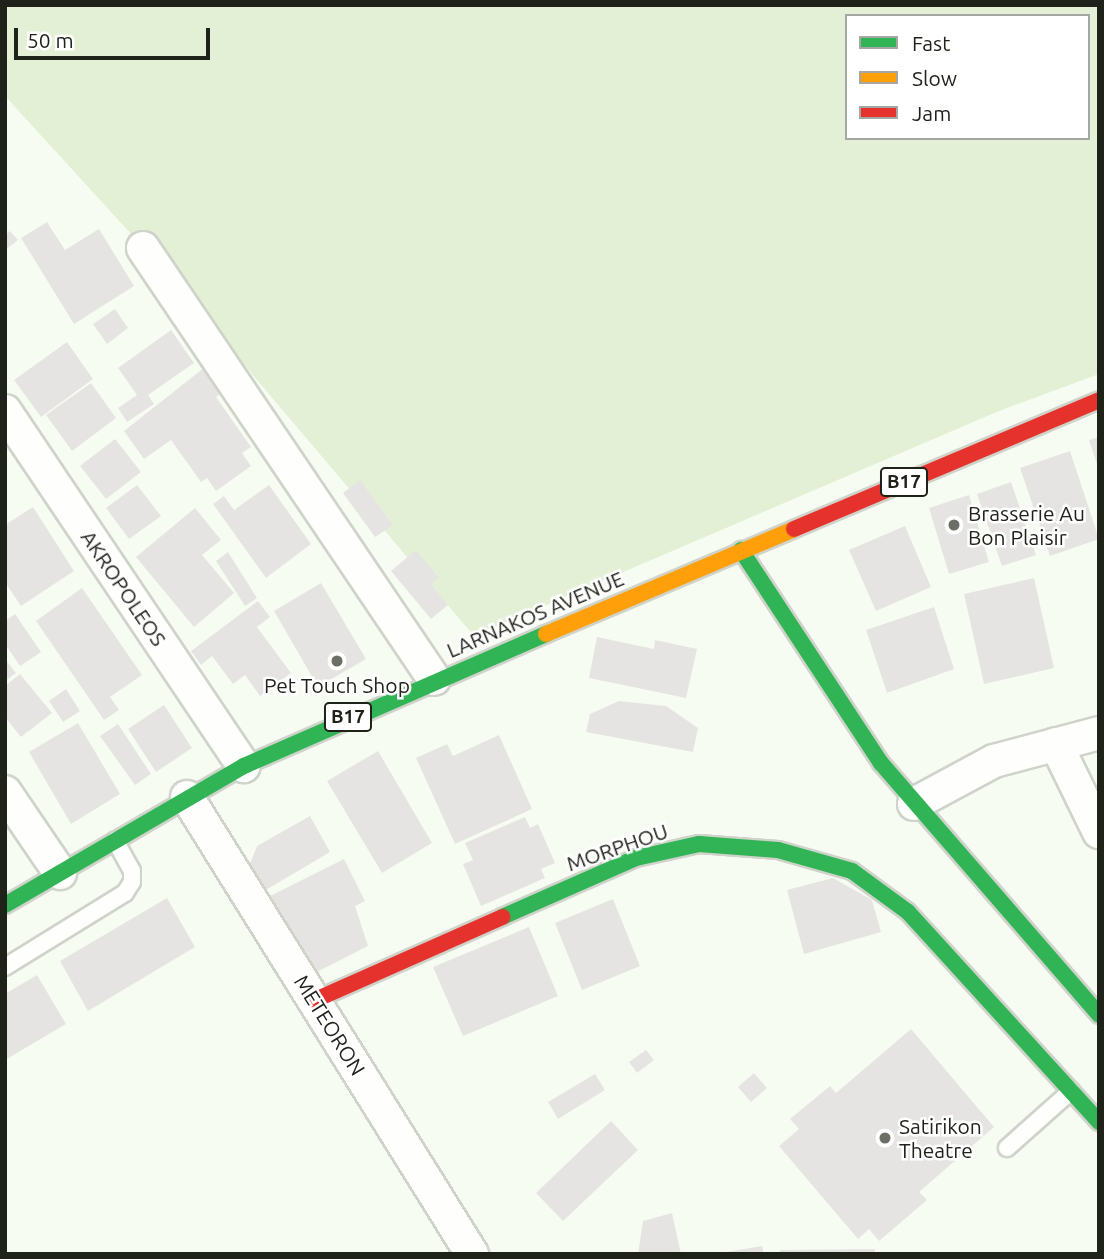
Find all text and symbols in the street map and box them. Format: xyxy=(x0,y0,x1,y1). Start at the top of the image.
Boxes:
scale bar xyxy=(18,14,214,58)
legend xyxy=(845,14,1090,140)
text: 50 m xyxy=(27,28,74,52)
text: Fast xyxy=(912,31,950,55)
text: Slow xyxy=(912,66,957,90)
text: Jam xyxy=(912,101,951,125)
road number: B17 xyxy=(880,467,928,498)
place label: Brasserie Au Bon Plaisir xyxy=(968,500,1085,550)
marker: Brasserie Au Bon Plaisir xyxy=(946,517,962,533)
street label: AKROPOLEOS xyxy=(76,525,172,651)
street label: LARNAKOS AVENUE xyxy=(443,565,627,663)
marker: Pet Touch Shop xyxy=(329,653,345,669)
place label: Pet Touch Shop xyxy=(264,672,410,698)
road number: B17 xyxy=(324,702,372,732)
street label: MORPHOU xyxy=(563,818,671,876)
street label: METEORON xyxy=(289,970,371,1080)
place label: Satirikon Theatre xyxy=(899,1113,982,1163)
marker: Satirikon Theatre xyxy=(877,1130,893,1146)

